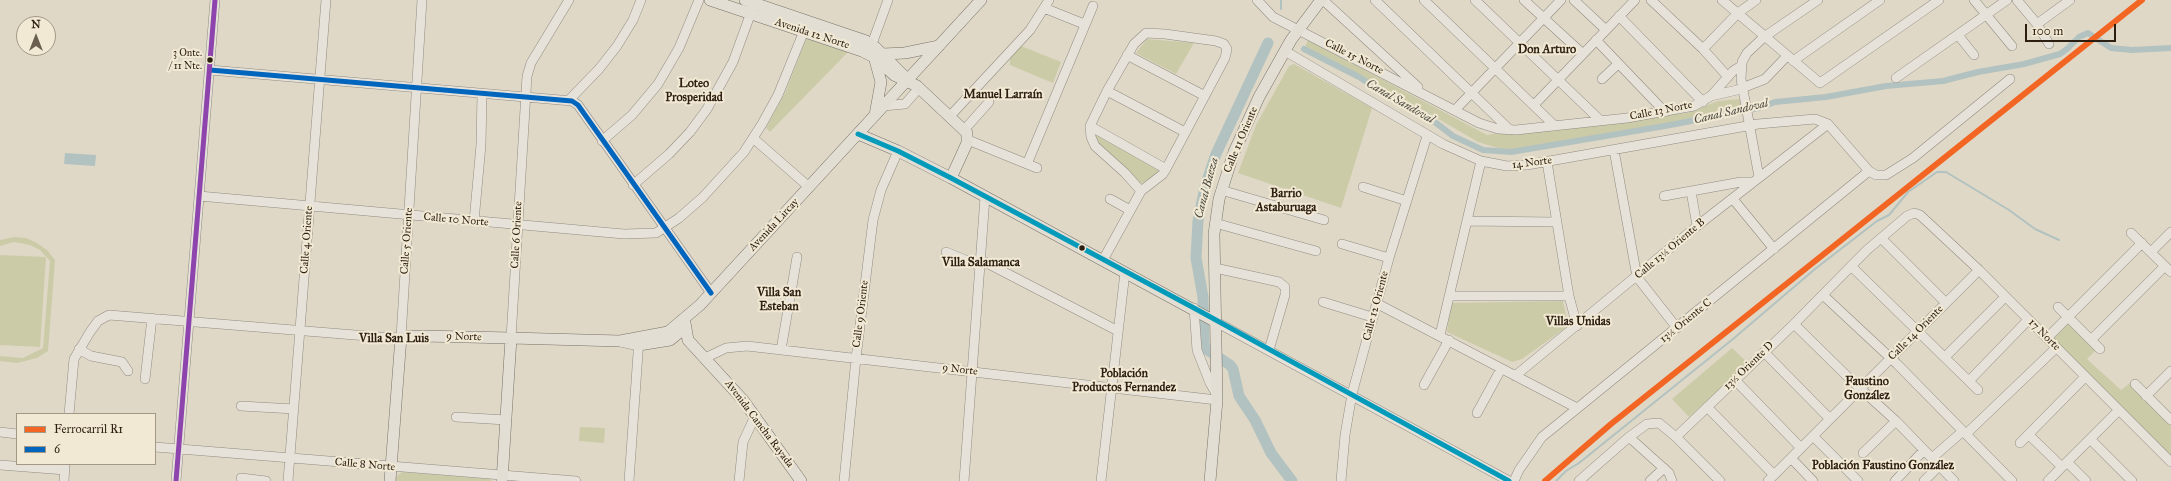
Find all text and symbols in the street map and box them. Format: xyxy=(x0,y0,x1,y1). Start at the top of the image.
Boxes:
north arrow xyxy=(16,16,56,56)
street label: Avenida 12 Norte xyxy=(773,16,851,52)
scale bar xyxy=(2027,16,2118,42)
text: N xyxy=(31,18,41,31)
text: 100 m xyxy=(2032,24,2063,38)
street label: Calle 15 Norte xyxy=(1322,37,1386,77)
district label: Don Arturo xyxy=(1518,43,1576,57)
place label: 3 Onte. / 11 Nte. xyxy=(169,48,202,72)
marker: 3 Onte. / 11 Nte. xyxy=(205,55,215,65)
district label: Loteo Prosperidad xyxy=(665,77,723,105)
water label: Canal Sandoval xyxy=(1363,77,1437,127)
district label: Manuel Larraín xyxy=(964,88,1042,102)
water label: Canal Sandoval xyxy=(1692,96,1770,128)
street label: Calle 13 Norte xyxy=(1629,98,1693,124)
street label: Calle 11 Oriente xyxy=(1221,105,1261,175)
street label: 14 Norte xyxy=(1511,154,1553,172)
water label: Canal Baeza xyxy=(1192,156,1222,220)
district label: Barrio Astaburuaga xyxy=(1256,187,1316,215)
street label: Avenida Lircay xyxy=(746,196,802,254)
street label: Calle 6 Oriente xyxy=(509,201,525,269)
street label: Calle 4 Oriente xyxy=(298,206,316,274)
street label: Calle 5 Oriente xyxy=(398,207,416,275)
street label: Calle 10 Norte xyxy=(423,211,489,229)
street label: Calle 13½ Oriente B xyxy=(1632,216,1708,282)
unlabelled marker xyxy=(1077,243,1087,253)
district label: Villa Salamanca xyxy=(942,256,1020,270)
street label: Calle 12 Oriente xyxy=(1360,270,1392,342)
street label: Calle 9 Oriente xyxy=(850,280,872,348)
district label: Villa San Esteban xyxy=(757,286,801,314)
street label: 13½ Oriente C xyxy=(1657,296,1715,346)
street label: Calle 14 Oriente xyxy=(1886,303,1946,363)
district label: Villas Unidas xyxy=(1546,315,1610,329)
street label: 17 Norte xyxy=(2025,316,2063,354)
street label: 9 Norte xyxy=(446,330,482,344)
district label: Villa San Luis xyxy=(359,332,429,346)
street label: 13½ Oriente D xyxy=(1721,339,1777,393)
street label: 9 Norte xyxy=(942,361,978,379)
district label: Población Productos Fernandez xyxy=(1072,367,1176,395)
district label: Faustino González xyxy=(1844,375,1890,403)
street label: Avenida Cancha Rayada xyxy=(722,378,796,470)
legend xyxy=(16,413,156,465)
text: Ferrocarril R1 xyxy=(54,422,123,436)
text: 6 xyxy=(54,442,60,456)
street label: Calle 8 Norte xyxy=(334,456,396,474)
district label: Población Faustino González xyxy=(1812,459,1954,473)

